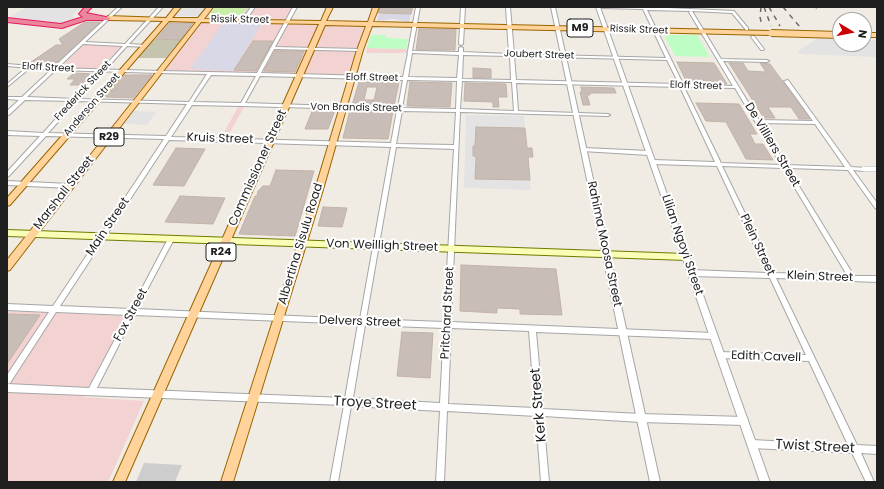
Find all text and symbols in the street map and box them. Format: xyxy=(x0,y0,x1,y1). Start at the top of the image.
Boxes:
north arrow xyxy=(832,12,872,52)
street label: Rissik Street xyxy=(211,13,269,27)
road number: M9 xyxy=(567,19,593,37)
street label: Rissik Street xyxy=(610,23,668,37)
text: N xyxy=(854,28,871,39)
street label: Joubert Street xyxy=(504,48,574,62)
street label: Frederick Street xyxy=(52,59,114,123)
street label: Eloff Street xyxy=(21,61,75,75)
street label: Anderson Street xyxy=(61,71,123,139)
street label: Eloff Street xyxy=(346,72,398,84)
street label: Eloff Street xyxy=(670,79,722,93)
street label: De Villiers Street xyxy=(741,100,803,190)
street label: Von Brandis Street xyxy=(310,101,402,115)
street label: Commissioner Street xyxy=(226,108,290,228)
road number: R29 xyxy=(94,128,124,146)
street label: Kruis Street xyxy=(186,131,254,147)
street label: Marshall Street xyxy=(31,153,97,233)
street label: Rahima Moosa Street xyxy=(584,180,624,308)
street label: Albertina Sisulu Road xyxy=(276,181,326,307)
street label: Lilian Ngoyi Street xyxy=(658,193,706,297)
street label: Main Street xyxy=(83,195,133,259)
street label: Plein Street xyxy=(736,212,778,278)
street label: Von Weilligh Street xyxy=(326,237,438,255)
road number: R24 xyxy=(206,243,236,261)
street label: Pritchard Street xyxy=(438,266,458,360)
street label: Klein Street xyxy=(786,269,854,285)
street label: Fox Street xyxy=(111,286,151,344)
street label: Delvers Street xyxy=(319,313,401,331)
street label: Edith Cavell xyxy=(731,349,801,365)
street label: Kerk Street xyxy=(527,367,551,443)
street label: Troye Street xyxy=(333,393,417,415)
street label: Twist Street xyxy=(775,437,855,457)

